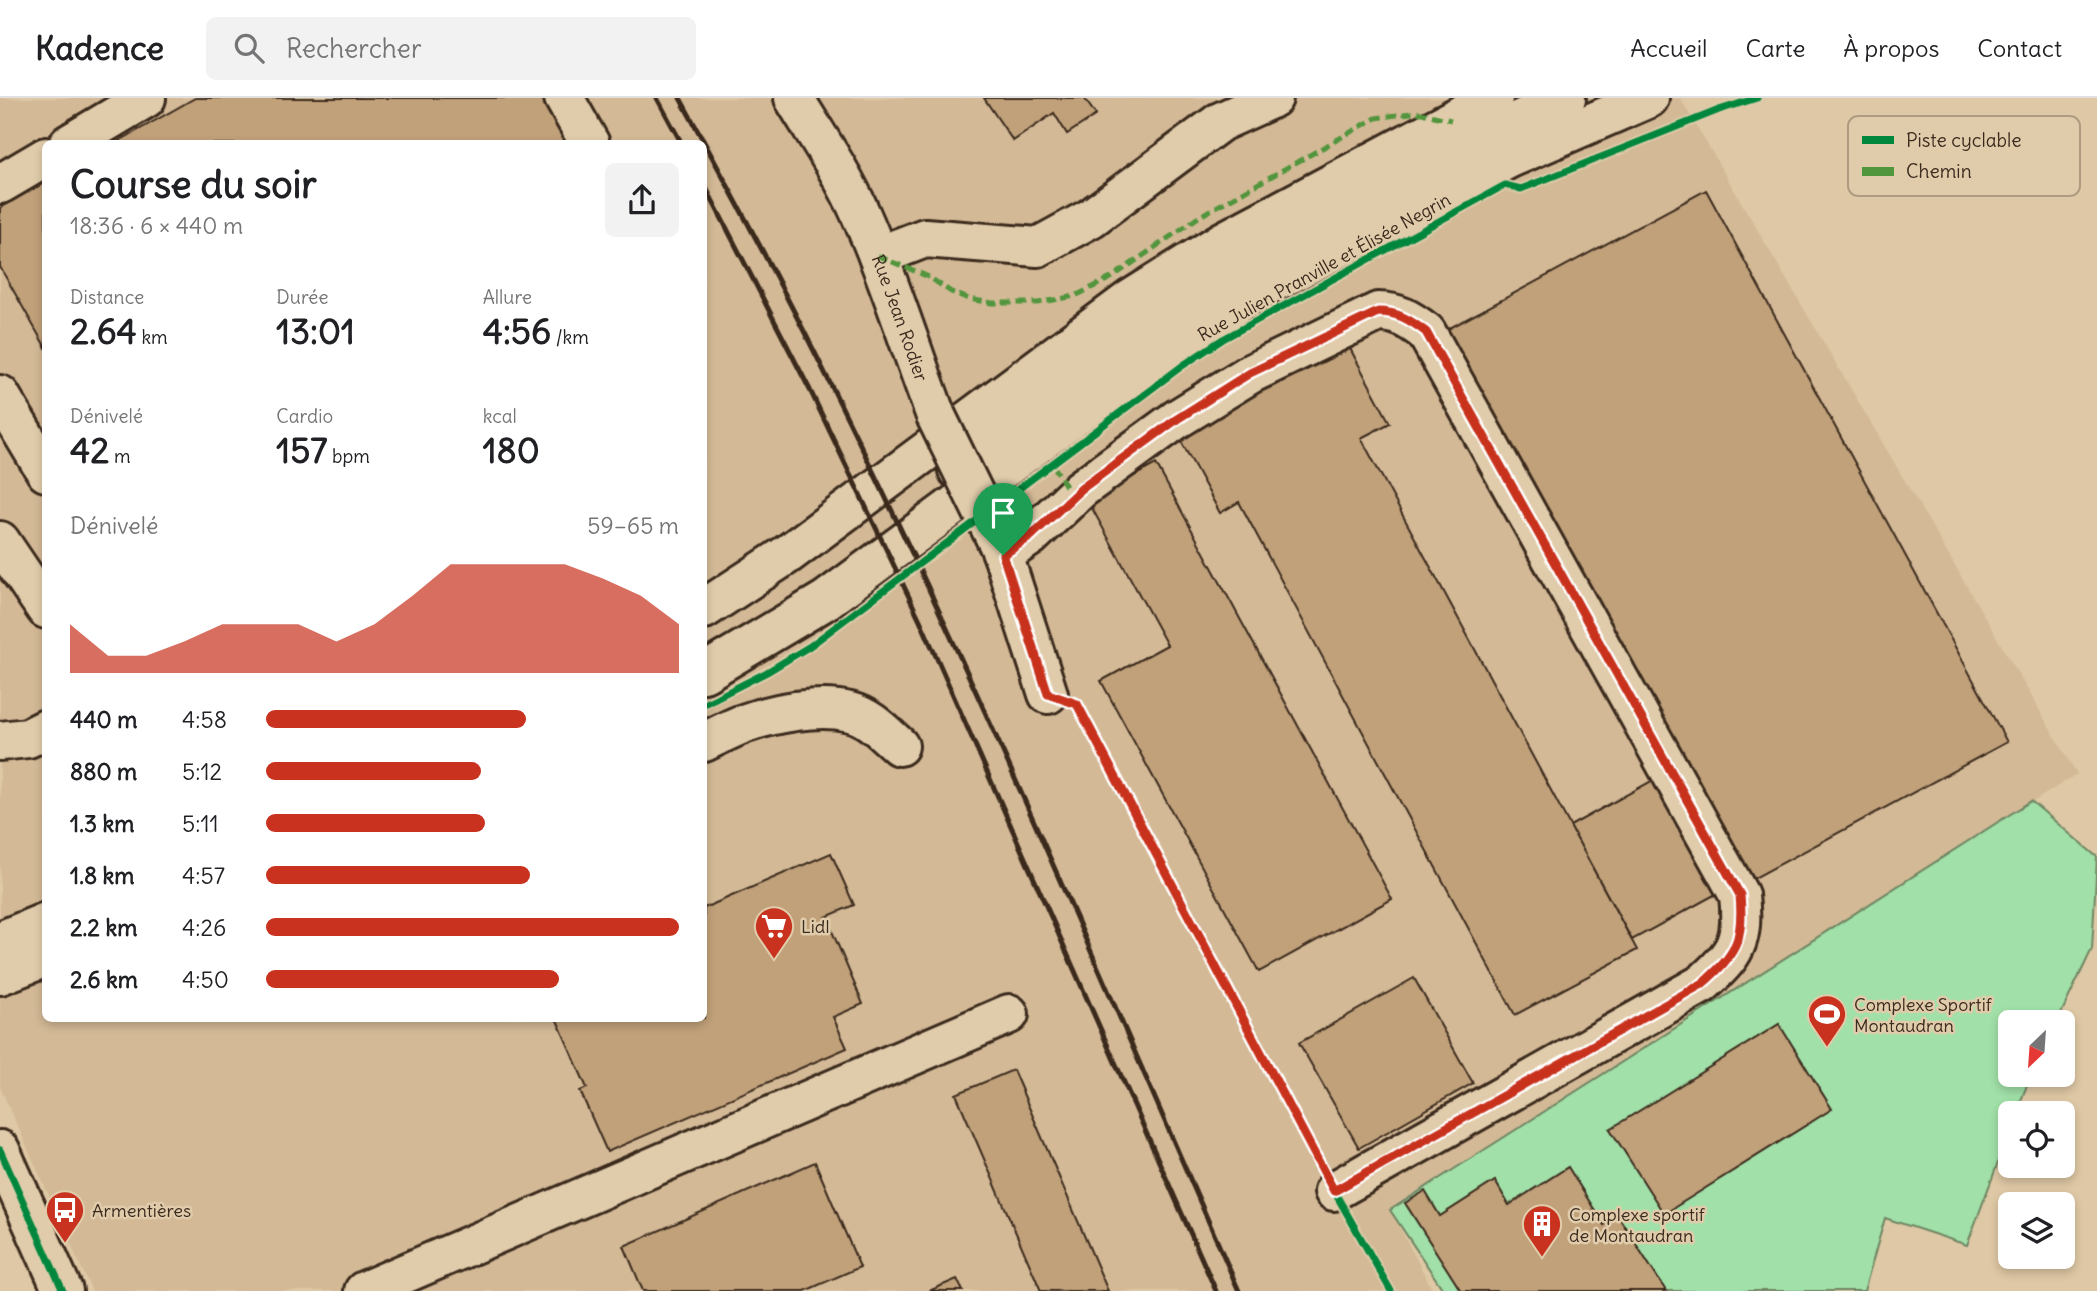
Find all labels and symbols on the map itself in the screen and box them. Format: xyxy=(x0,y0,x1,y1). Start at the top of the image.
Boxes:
legend xyxy=(1848,116,2080,196)
text: Piste cyclable xyxy=(1906,128,2022,152)
text: Chemin xyxy=(1906,159,1972,183)
street label: Rue Julien Pranville et Élisée Negrin xyxy=(1194,188,1454,346)
street label: Rue Jean Rodier xyxy=(867,251,934,385)
pin xyxy=(973,483,1033,555)
supermarket icon: Lidl xyxy=(753,905,795,960)
place label: Lidl xyxy=(801,915,829,938)
sports icon: Complexe Sportif Montaudran xyxy=(1806,993,1848,1048)
place label: Complexe Sportif Montaudran xyxy=(1854,993,1993,1037)
north arrow xyxy=(1998,1010,2076,1087)
bus stop icon: Armentières xyxy=(44,1189,86,1244)
place label: Armentières xyxy=(92,1199,191,1222)
building icon: Complexe sportif de Montaudran xyxy=(1521,1203,1563,1258)
place label: Complexe sportif de Montaudran xyxy=(1569,1203,1706,1247)

